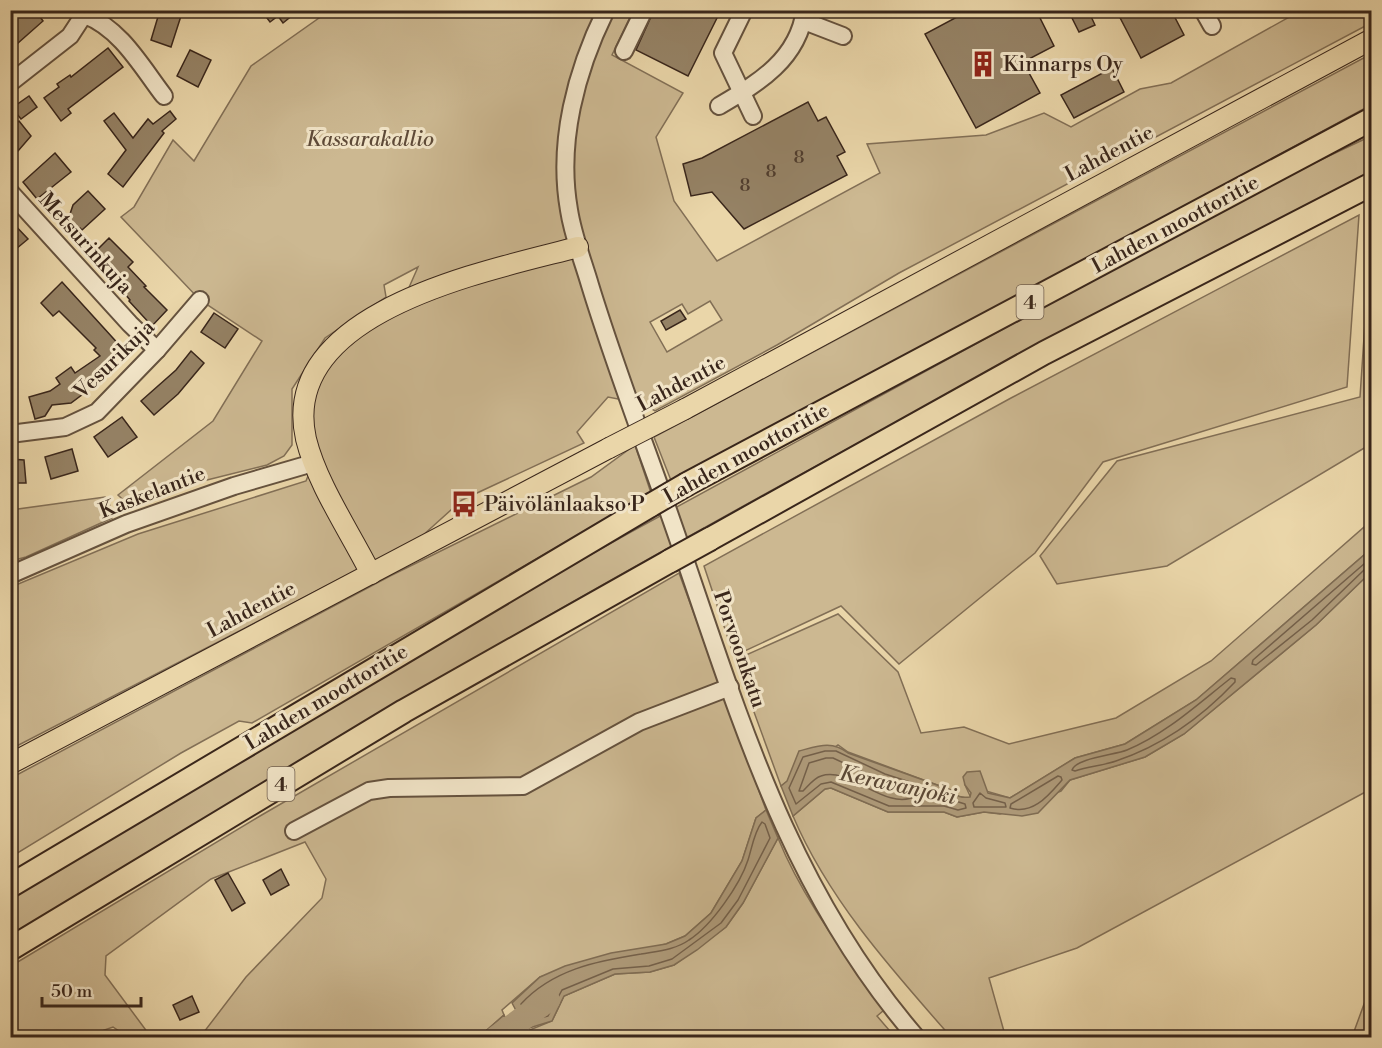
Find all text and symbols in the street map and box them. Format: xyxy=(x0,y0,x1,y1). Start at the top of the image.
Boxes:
building icon: Kinnarps Oy xyxy=(968,49,998,79)
place label: Kinnarps Oy xyxy=(1003,52,1124,78)
street label: Lahdentie xyxy=(1061,120,1158,188)
park label: Kassarakallio xyxy=(306,127,434,153)
house number: 8 xyxy=(793,146,805,169)
house number: 8 xyxy=(765,160,777,183)
street label: Lahden moottoritie xyxy=(1087,170,1264,280)
house number: 8 xyxy=(739,174,751,197)
street label: Metsurinkuja xyxy=(33,187,138,300)
road number: 4 xyxy=(1016,285,1044,319)
street label: Vesurikuja xyxy=(68,314,161,405)
street label: Lahdentie xyxy=(633,350,730,418)
street label: Lahden moottoritie xyxy=(659,397,834,510)
street label: Kaskelantie xyxy=(96,461,209,525)
bus stop icon: Päivölänlaakso P xyxy=(449,489,479,519)
place label: Päivölänlaakso P xyxy=(484,492,645,518)
street label: Lahdentie xyxy=(203,576,300,644)
street label: Porvoonkatu xyxy=(707,587,771,711)
street label: Lahden moottoritie xyxy=(240,639,413,757)
water label: Keravanjoki xyxy=(837,760,959,811)
road number: 4 xyxy=(268,767,294,801)
scale bar xyxy=(42,970,141,1008)
text: 50 m xyxy=(51,980,93,1003)

